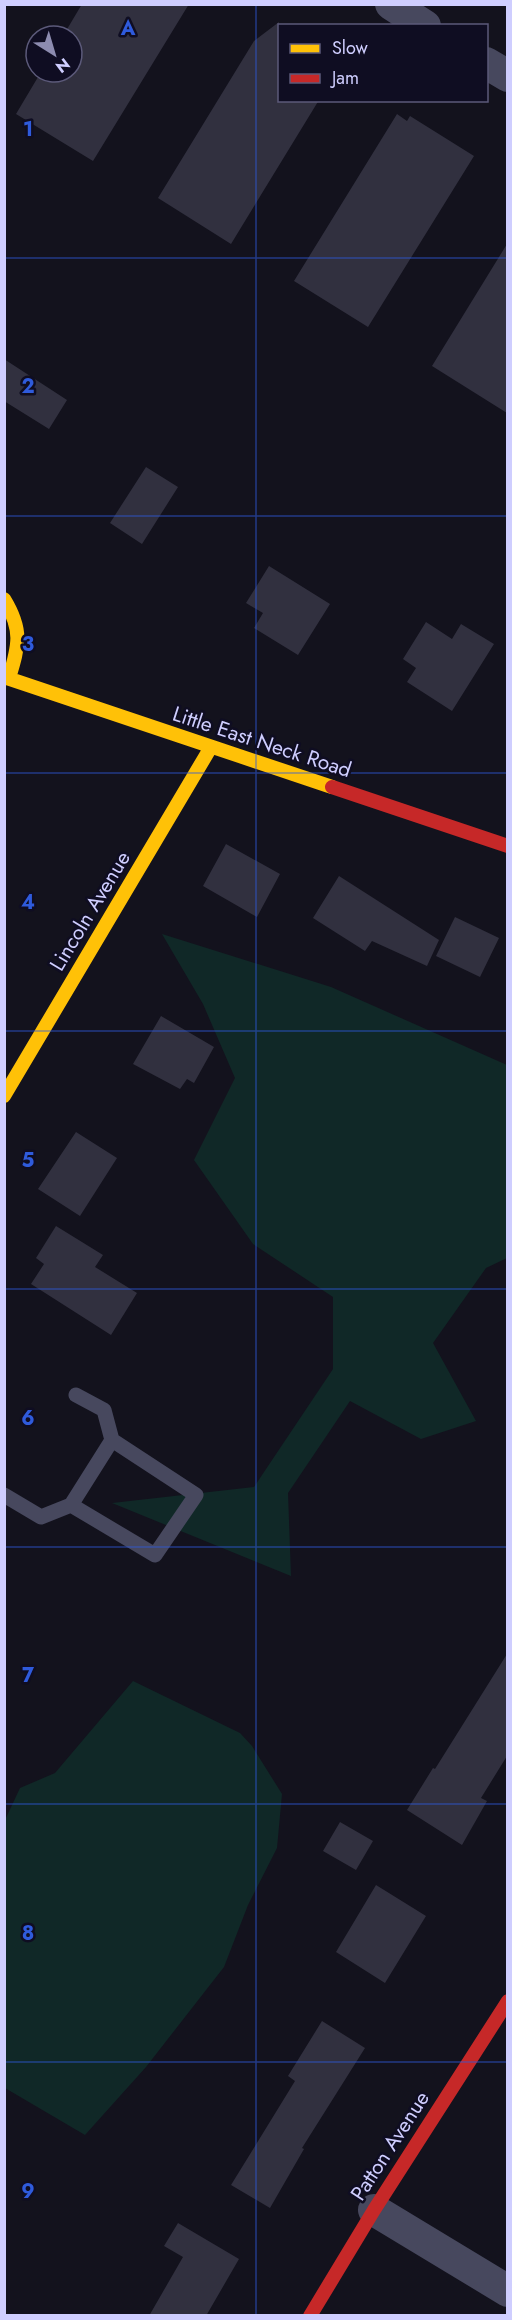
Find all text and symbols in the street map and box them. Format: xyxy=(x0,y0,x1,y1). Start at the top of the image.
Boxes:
text: A xyxy=(120,14,136,43)
north arrow xyxy=(24,24,84,84)
legend xyxy=(278,24,488,102)
text: Slow xyxy=(332,35,369,61)
text: N xyxy=(51,53,75,79)
text: Jam xyxy=(330,65,359,91)
text: 1 xyxy=(23,115,33,144)
text: 2 xyxy=(21,372,35,401)
text: 3 xyxy=(22,630,34,659)
street label: Little East Neck Road xyxy=(169,699,355,785)
street label: Lincoln Avenue xyxy=(42,845,138,977)
text: 4 xyxy=(21,888,35,917)
text: 5 xyxy=(22,1146,35,1175)
text: 6 xyxy=(21,1404,35,1433)
text: 7 xyxy=(22,1661,35,1690)
text: 8 xyxy=(22,1919,34,1948)
street label: Patton Avenue xyxy=(343,2085,437,2207)
text: 9 xyxy=(21,2177,35,2206)

